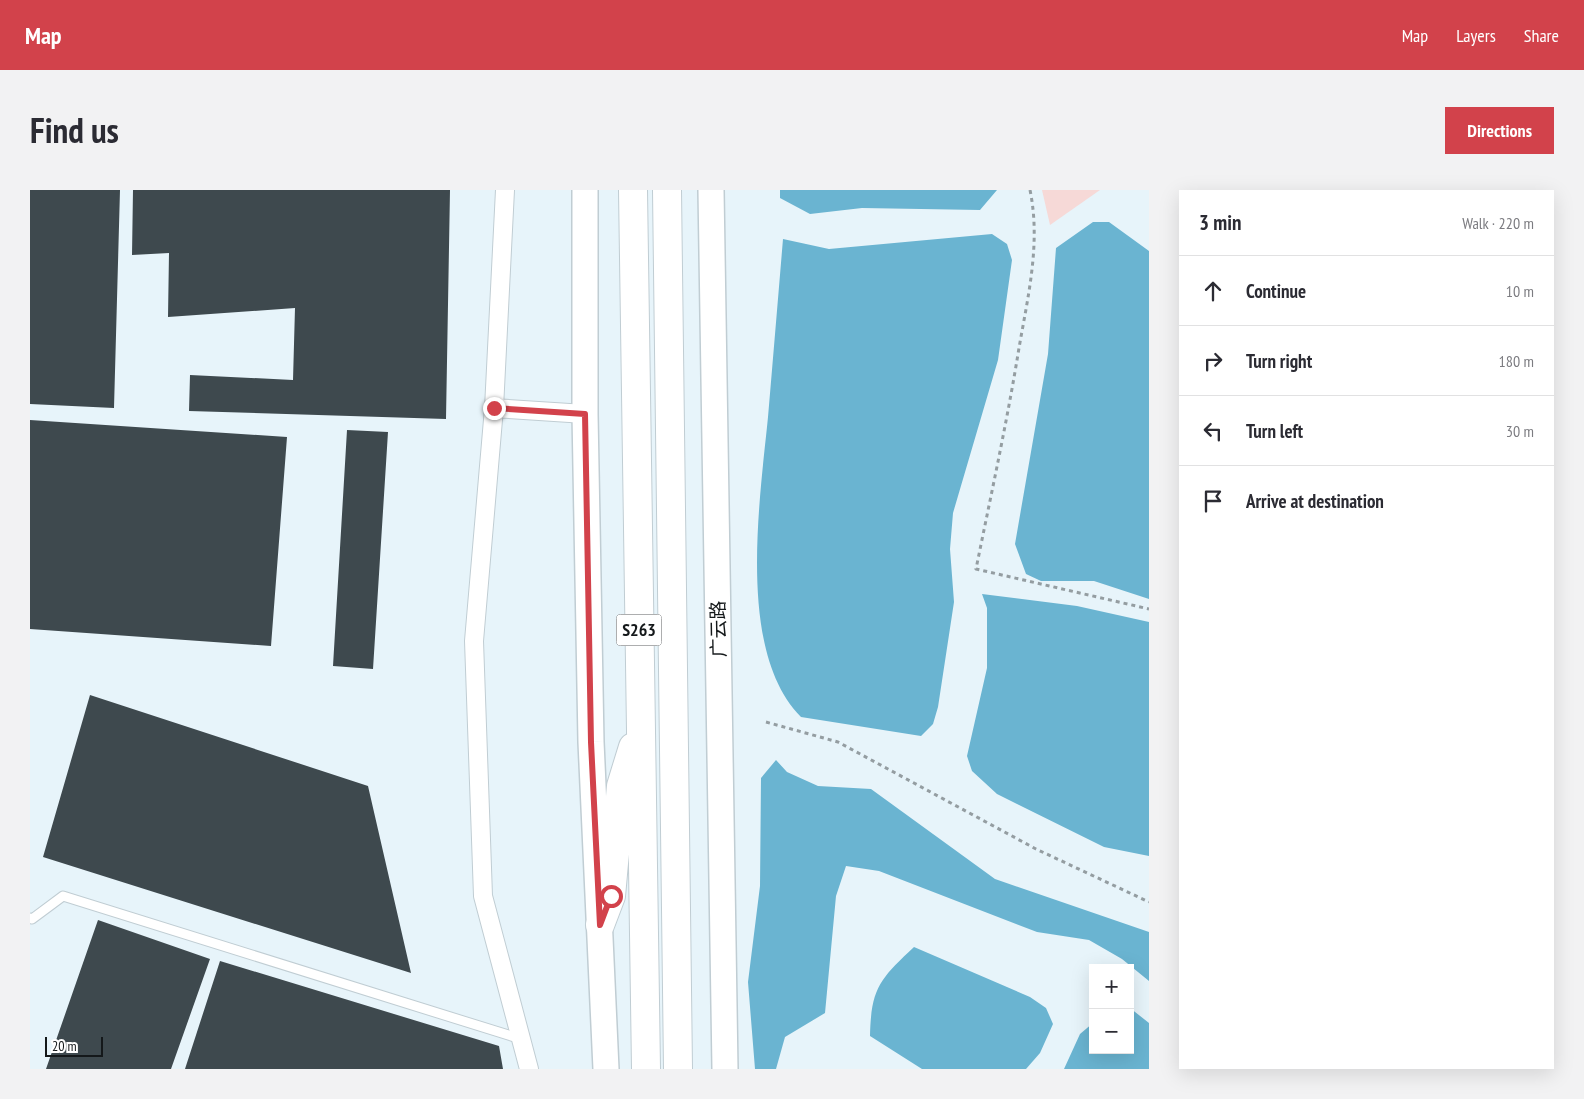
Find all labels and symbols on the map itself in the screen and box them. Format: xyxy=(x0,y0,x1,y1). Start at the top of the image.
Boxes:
route end xyxy=(483,397,506,420)
street label: 广云路 xyxy=(706,600,730,658)
road number: S263 xyxy=(616,614,662,646)
route start xyxy=(600,885,623,908)
scale bar xyxy=(45,1034,102,1057)

